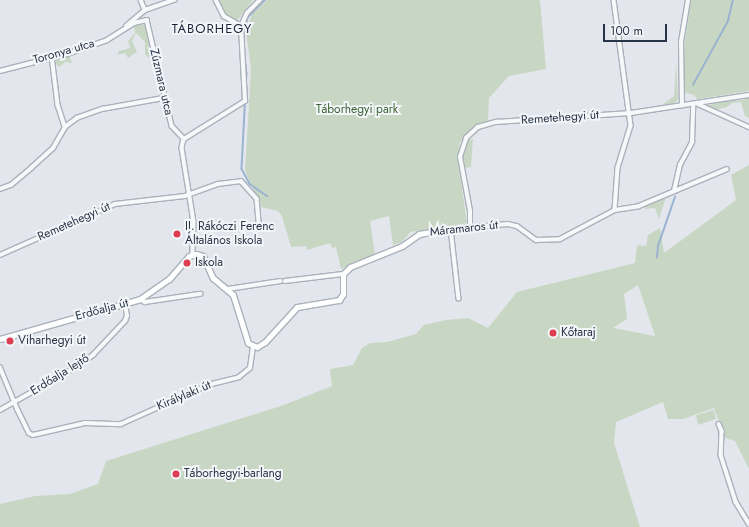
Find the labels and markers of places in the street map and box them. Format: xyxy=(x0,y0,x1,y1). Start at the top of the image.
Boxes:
place label: II. Rákóczi Ferenc Általános Iskola xyxy=(185,220,274,248)
marker: II. Rákóczi Ferenc Általános Iskola xyxy=(172,229,182,239)
place label: Iskola xyxy=(195,256,223,270)
marker: Iskola xyxy=(182,258,192,268)
place label: Kőtaraj xyxy=(561,326,596,340)
marker: Kőtaraj xyxy=(548,328,558,338)
place label: Viharhegyi út xyxy=(18,334,86,348)
marker: Viharhegyi út xyxy=(5,336,15,346)
place label: Táborhegyi-barlang xyxy=(184,467,282,481)
marker: Táborhegyi-barlang xyxy=(171,469,181,479)

